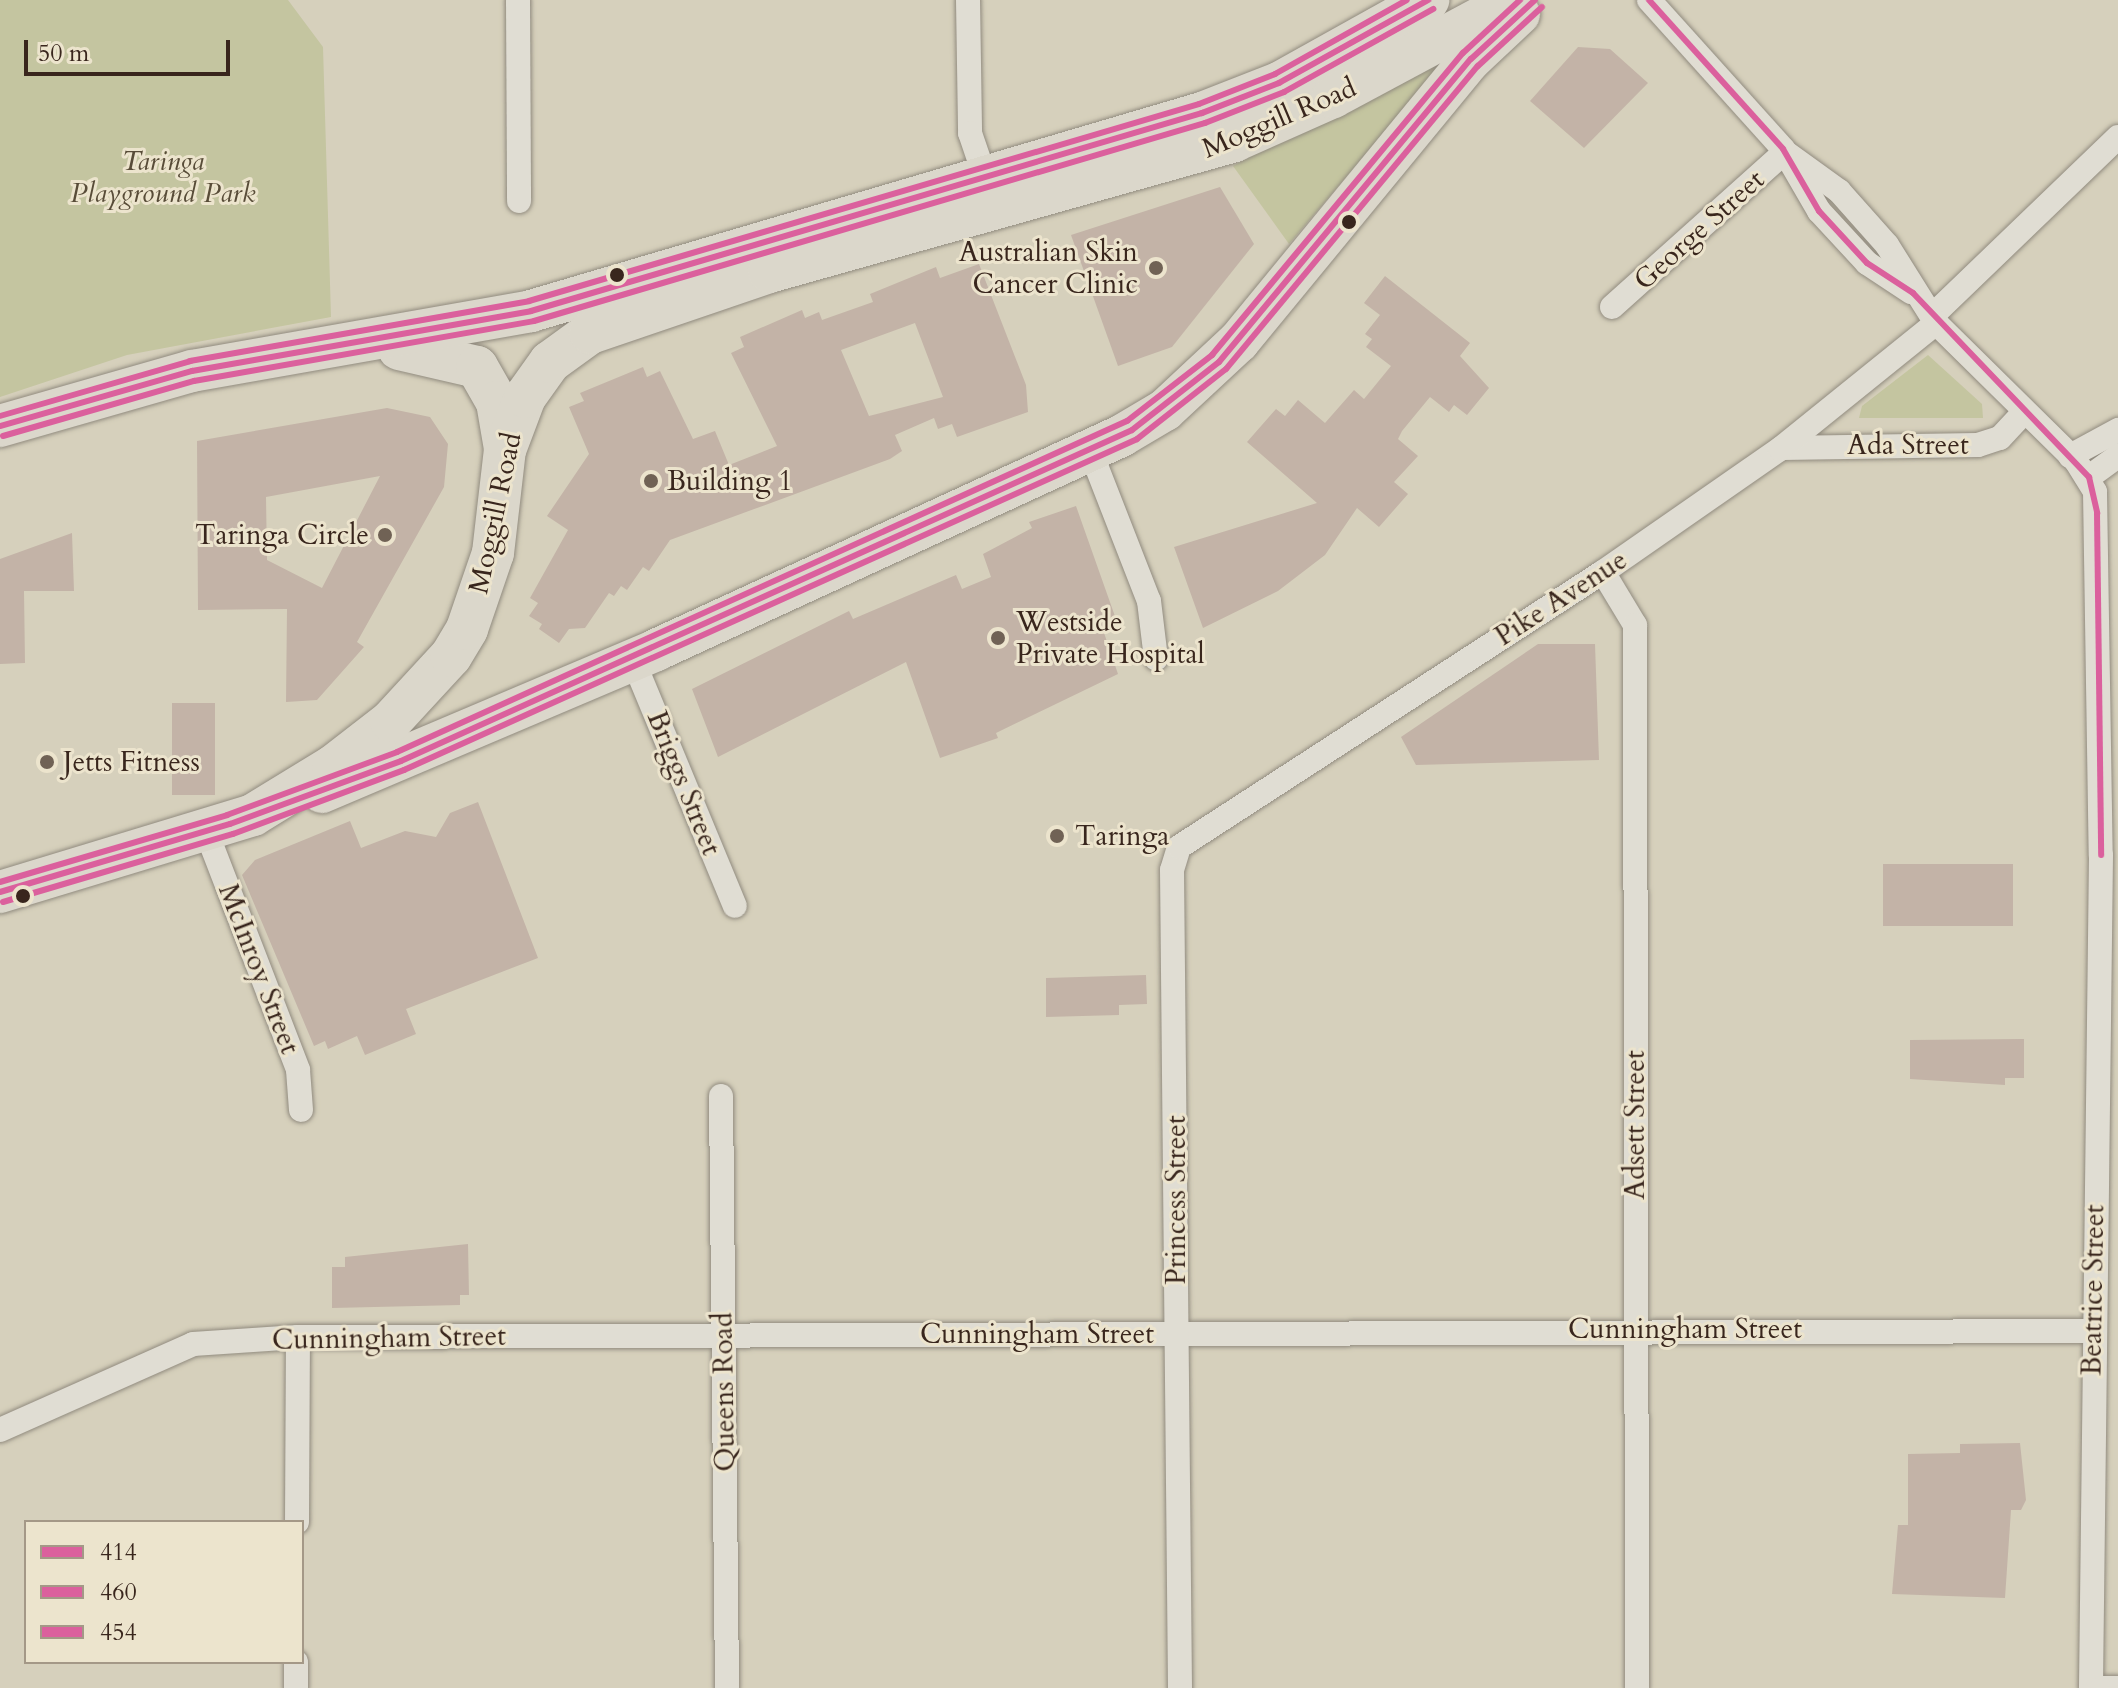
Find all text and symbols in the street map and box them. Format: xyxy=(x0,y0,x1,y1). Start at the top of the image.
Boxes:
scale bar xyxy=(28,24,234,74)
text: 50 m xyxy=(38,37,89,70)
street label: Moggill Road xyxy=(1197,70,1361,166)
park label: Taringa Playground Park xyxy=(70,144,256,210)
street label: George Street xyxy=(1627,163,1771,297)
unlabelled marker xyxy=(1341,214,1357,230)
place label: Australian Skin Cancer Clinic xyxy=(959,235,1138,301)
marker: Australian Skin Cancer Clinic xyxy=(1145,257,1167,279)
unlabelled marker xyxy=(609,267,625,283)
street label: Ada Street xyxy=(1847,428,1969,462)
street label: Moggill Road xyxy=(462,429,528,597)
place label: Building 1 xyxy=(667,464,793,498)
marker: Building 1 xyxy=(642,472,660,490)
place label: Taringa Circle xyxy=(195,518,369,552)
marker: Taringa Circle xyxy=(376,526,394,544)
street label: Pike Avenue xyxy=(1489,543,1633,653)
place label: Westside Private Hospital xyxy=(1016,605,1205,671)
marker: Westside Private Hospital xyxy=(987,627,1009,649)
street label: Briggs Street xyxy=(640,706,728,860)
place label: Jetts Fitness xyxy=(63,745,200,779)
marker: Jetts Fitness xyxy=(38,753,56,771)
place label: Taringa xyxy=(1075,819,1169,853)
marker: Taringa xyxy=(1046,825,1068,847)
street label: McInroy Street xyxy=(211,879,307,1059)
unlabelled marker xyxy=(15,888,31,904)
street label: Adsett Street xyxy=(1618,1050,1652,1200)
street label: Princess Street xyxy=(1159,1115,1193,1285)
street label: Beatrice Street xyxy=(2075,1204,2111,1376)
street label: Queens Road xyxy=(706,1312,742,1472)
street label: Cunningham Street xyxy=(1568,1312,1802,1346)
street label: Cunningham Street xyxy=(920,1317,1154,1351)
street label: Cunningham Street xyxy=(272,1319,506,1357)
legend xyxy=(24,1520,304,1664)
text: 414 xyxy=(100,1536,137,1569)
text: 460 xyxy=(100,1576,137,1609)
text: 454 xyxy=(100,1616,137,1649)

